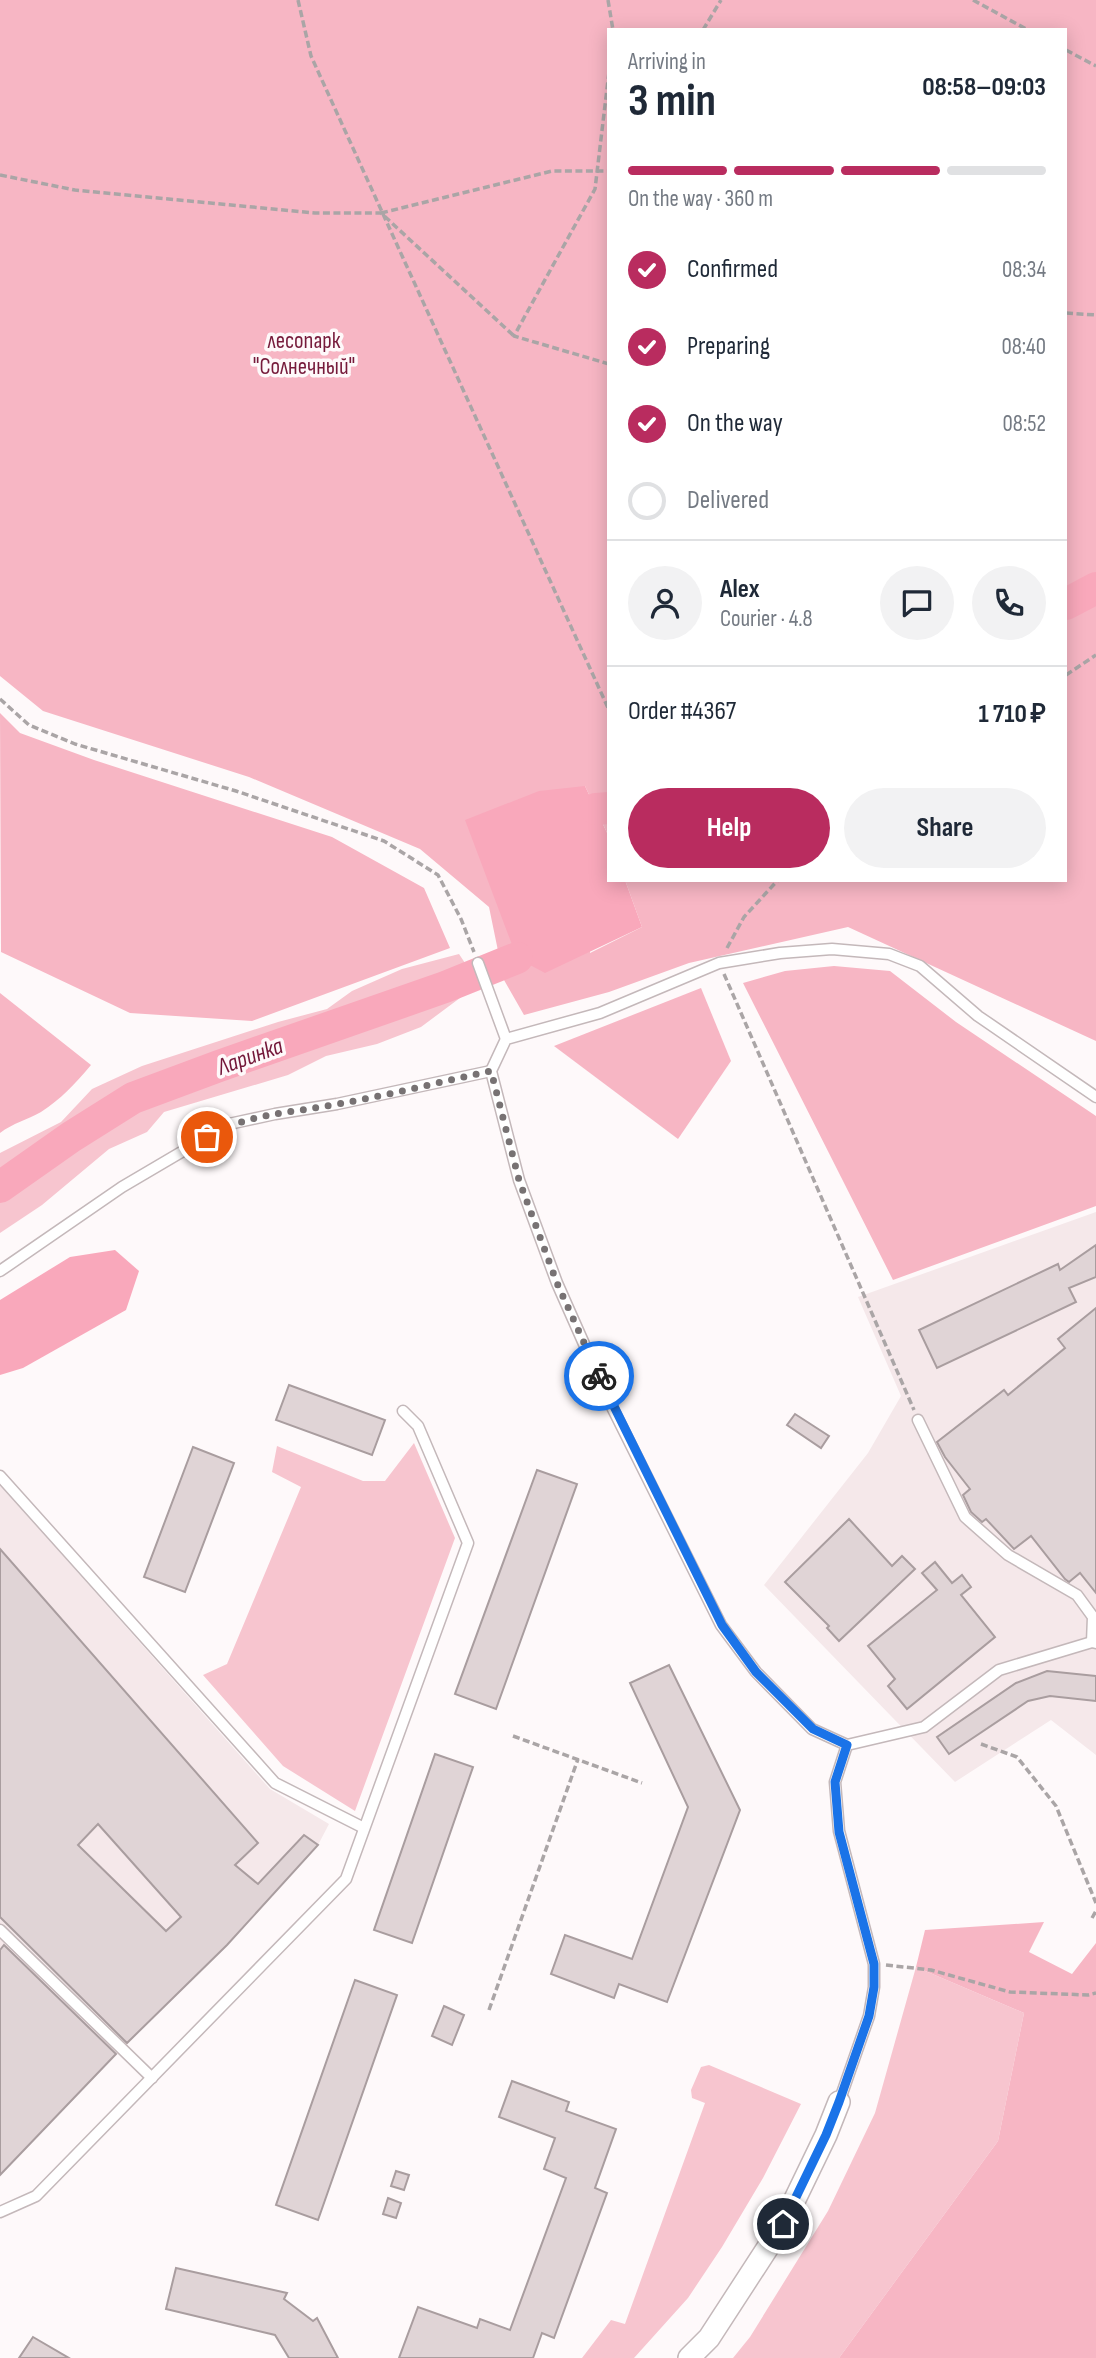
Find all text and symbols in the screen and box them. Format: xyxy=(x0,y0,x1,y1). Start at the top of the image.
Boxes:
text: Arriving in xyxy=(628,48,706,76)
text: 08:58–09:03 xyxy=(922,72,1046,103)
text: 3 min xyxy=(628,74,716,129)
text: On the way · 360 m xyxy=(628,185,773,213)
icon: check xyxy=(628,251,666,289)
text: Confirmed xyxy=(687,254,778,285)
text: 08:34 xyxy=(1002,256,1046,284)
park label: лесопарк "Солнечный" xyxy=(253,327,355,381)
icon: check xyxy=(628,328,666,366)
text: Preparing xyxy=(687,331,770,362)
text: 08:40 xyxy=(1001,333,1046,361)
icon: check xyxy=(628,405,666,443)
text: On the way xyxy=(687,408,783,439)
text: 08:52 xyxy=(1003,410,1046,438)
text: Delivered xyxy=(687,485,769,516)
button: person xyxy=(628,566,702,640)
button: chat xyxy=(880,566,954,640)
button: phone xyxy=(972,566,1046,640)
text: Alex xyxy=(720,574,760,605)
text: Courier · 4.8 xyxy=(720,605,813,633)
text: Order #4367 xyxy=(628,696,736,727)
text: 1 710 ₽ xyxy=(979,699,1046,730)
button: Help xyxy=(628,788,830,868)
button: Share xyxy=(844,788,1046,868)
water label: Ларинка xyxy=(213,1031,287,1082)
pin xyxy=(177,1107,237,1167)
icon: bag xyxy=(188,1118,226,1156)
courier xyxy=(564,1341,634,1411)
icon: bike xyxy=(580,1357,618,1395)
pin xyxy=(753,2194,813,2254)
icon: home xyxy=(764,2205,802,2243)

